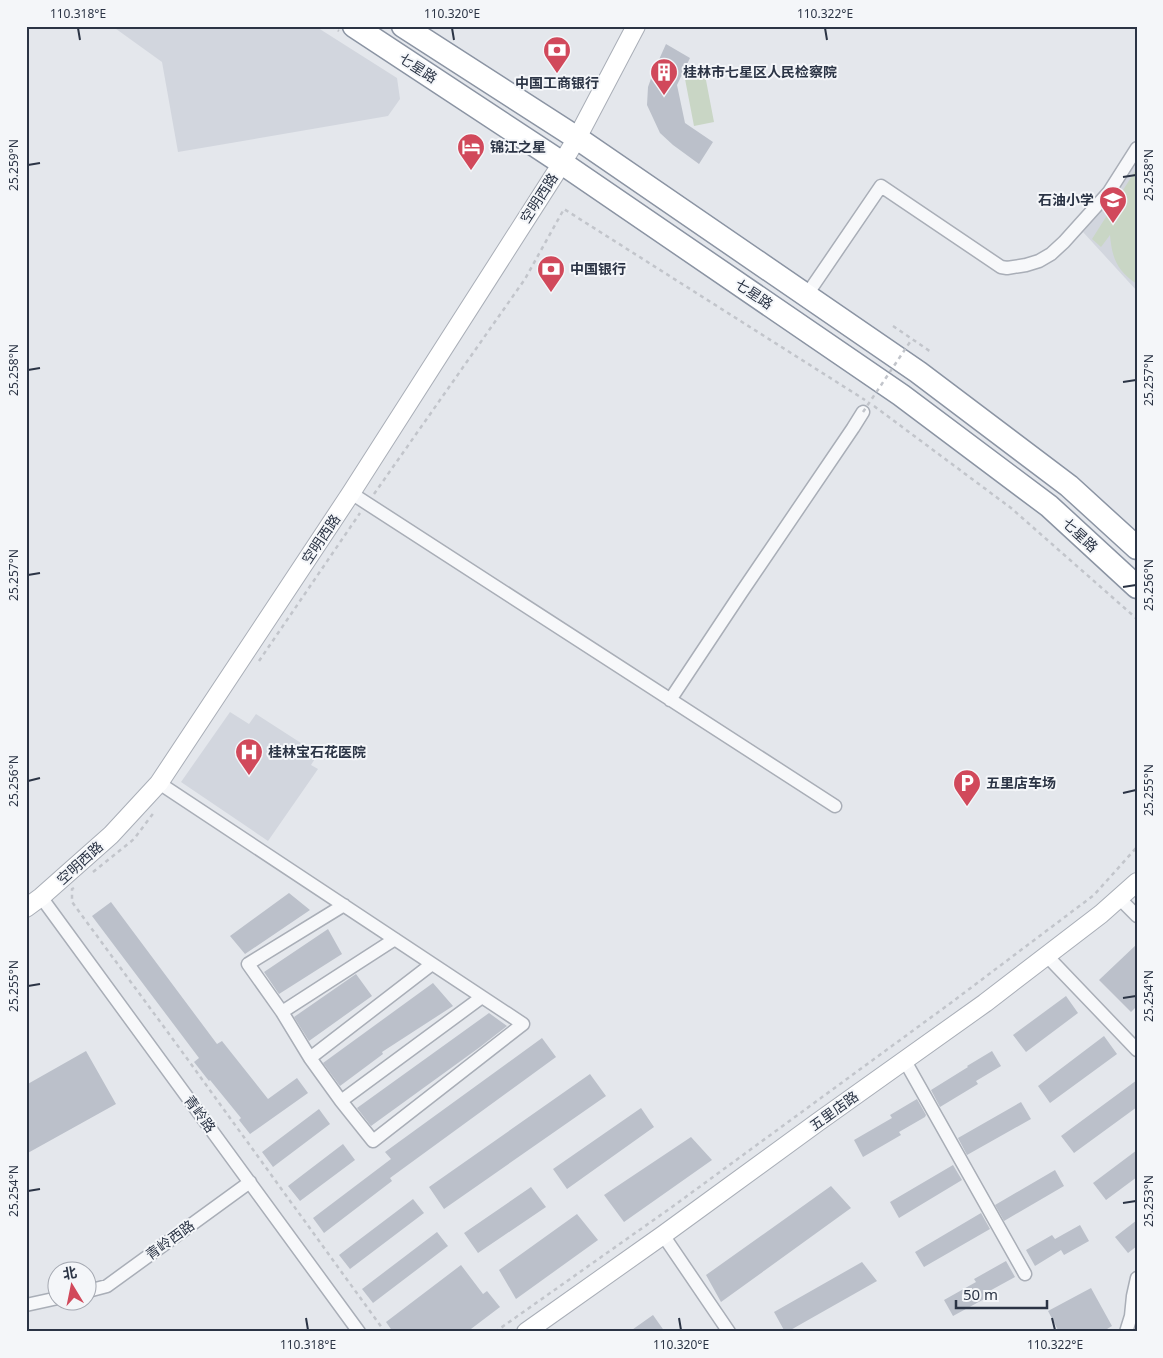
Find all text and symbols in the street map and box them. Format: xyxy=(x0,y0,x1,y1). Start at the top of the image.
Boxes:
text: 110.318°E xyxy=(50,5,106,22)
text: 110.320°E xyxy=(424,5,480,22)
text: 110.322°E xyxy=(797,5,853,22)
bank icon: 中国工商银行 xyxy=(542,35,572,74)
street label: 七星路 xyxy=(395,48,441,87)
building icon: 桂林市七星区人民检察院 xyxy=(649,57,679,96)
place label: 桂林市七星区人民检察院 xyxy=(683,62,837,81)
place label: 中国工商银行 xyxy=(515,73,599,92)
hotel icon: 锦江之星 xyxy=(456,132,486,171)
place label: 锦江之星 xyxy=(490,137,546,156)
text: 25.259°N xyxy=(5,139,22,191)
text: 25.258°N xyxy=(1140,149,1157,201)
street label: 空明西路 xyxy=(515,169,562,226)
school or university icon: 石油小学 xyxy=(1098,185,1128,224)
place label: 石油小学 xyxy=(1038,190,1094,209)
bank icon: 中国银行 xyxy=(536,254,566,293)
place label: 中国银行 xyxy=(570,259,626,278)
street label: 七星路 xyxy=(732,274,777,313)
text: 25.258°N xyxy=(5,344,22,396)
text: 25.257°N xyxy=(1140,354,1157,406)
street label: 空明西路 xyxy=(297,510,344,567)
street label: 七星路 xyxy=(1059,513,1102,556)
text: 25.257°N xyxy=(5,549,22,601)
text: 25.256°N xyxy=(1140,559,1157,611)
hospital icon: 桂林宝石花医院 xyxy=(234,737,264,776)
place label: 桂林宝石花医院 xyxy=(268,742,366,761)
text: 25.256°N xyxy=(5,755,22,807)
text: 25.255°N xyxy=(1140,764,1157,816)
parking icon: 五里店车场 xyxy=(952,768,982,807)
place label: 五里店车场 xyxy=(986,773,1056,792)
street label: 空明西路 xyxy=(53,837,107,888)
text: 25.255°N xyxy=(5,960,22,1012)
text: 25.254°N xyxy=(1140,970,1157,1022)
street label: 五里店路 xyxy=(805,1086,862,1135)
street label: 青岭路 xyxy=(180,1091,220,1136)
text: 25.254°N xyxy=(5,1165,22,1217)
text: 25.253°N xyxy=(1140,1175,1157,1227)
street label: 青岭西路 xyxy=(141,1215,198,1264)
north arrow xyxy=(48,1260,98,1310)
text: 北 xyxy=(61,1262,78,1283)
scale bar xyxy=(956,1278,1047,1310)
text: 50 m xyxy=(963,1284,998,1304)
text: 110.318°E xyxy=(280,1336,336,1353)
text: 110.320°E xyxy=(653,1336,709,1353)
text: 110.322°E xyxy=(1027,1336,1083,1353)

